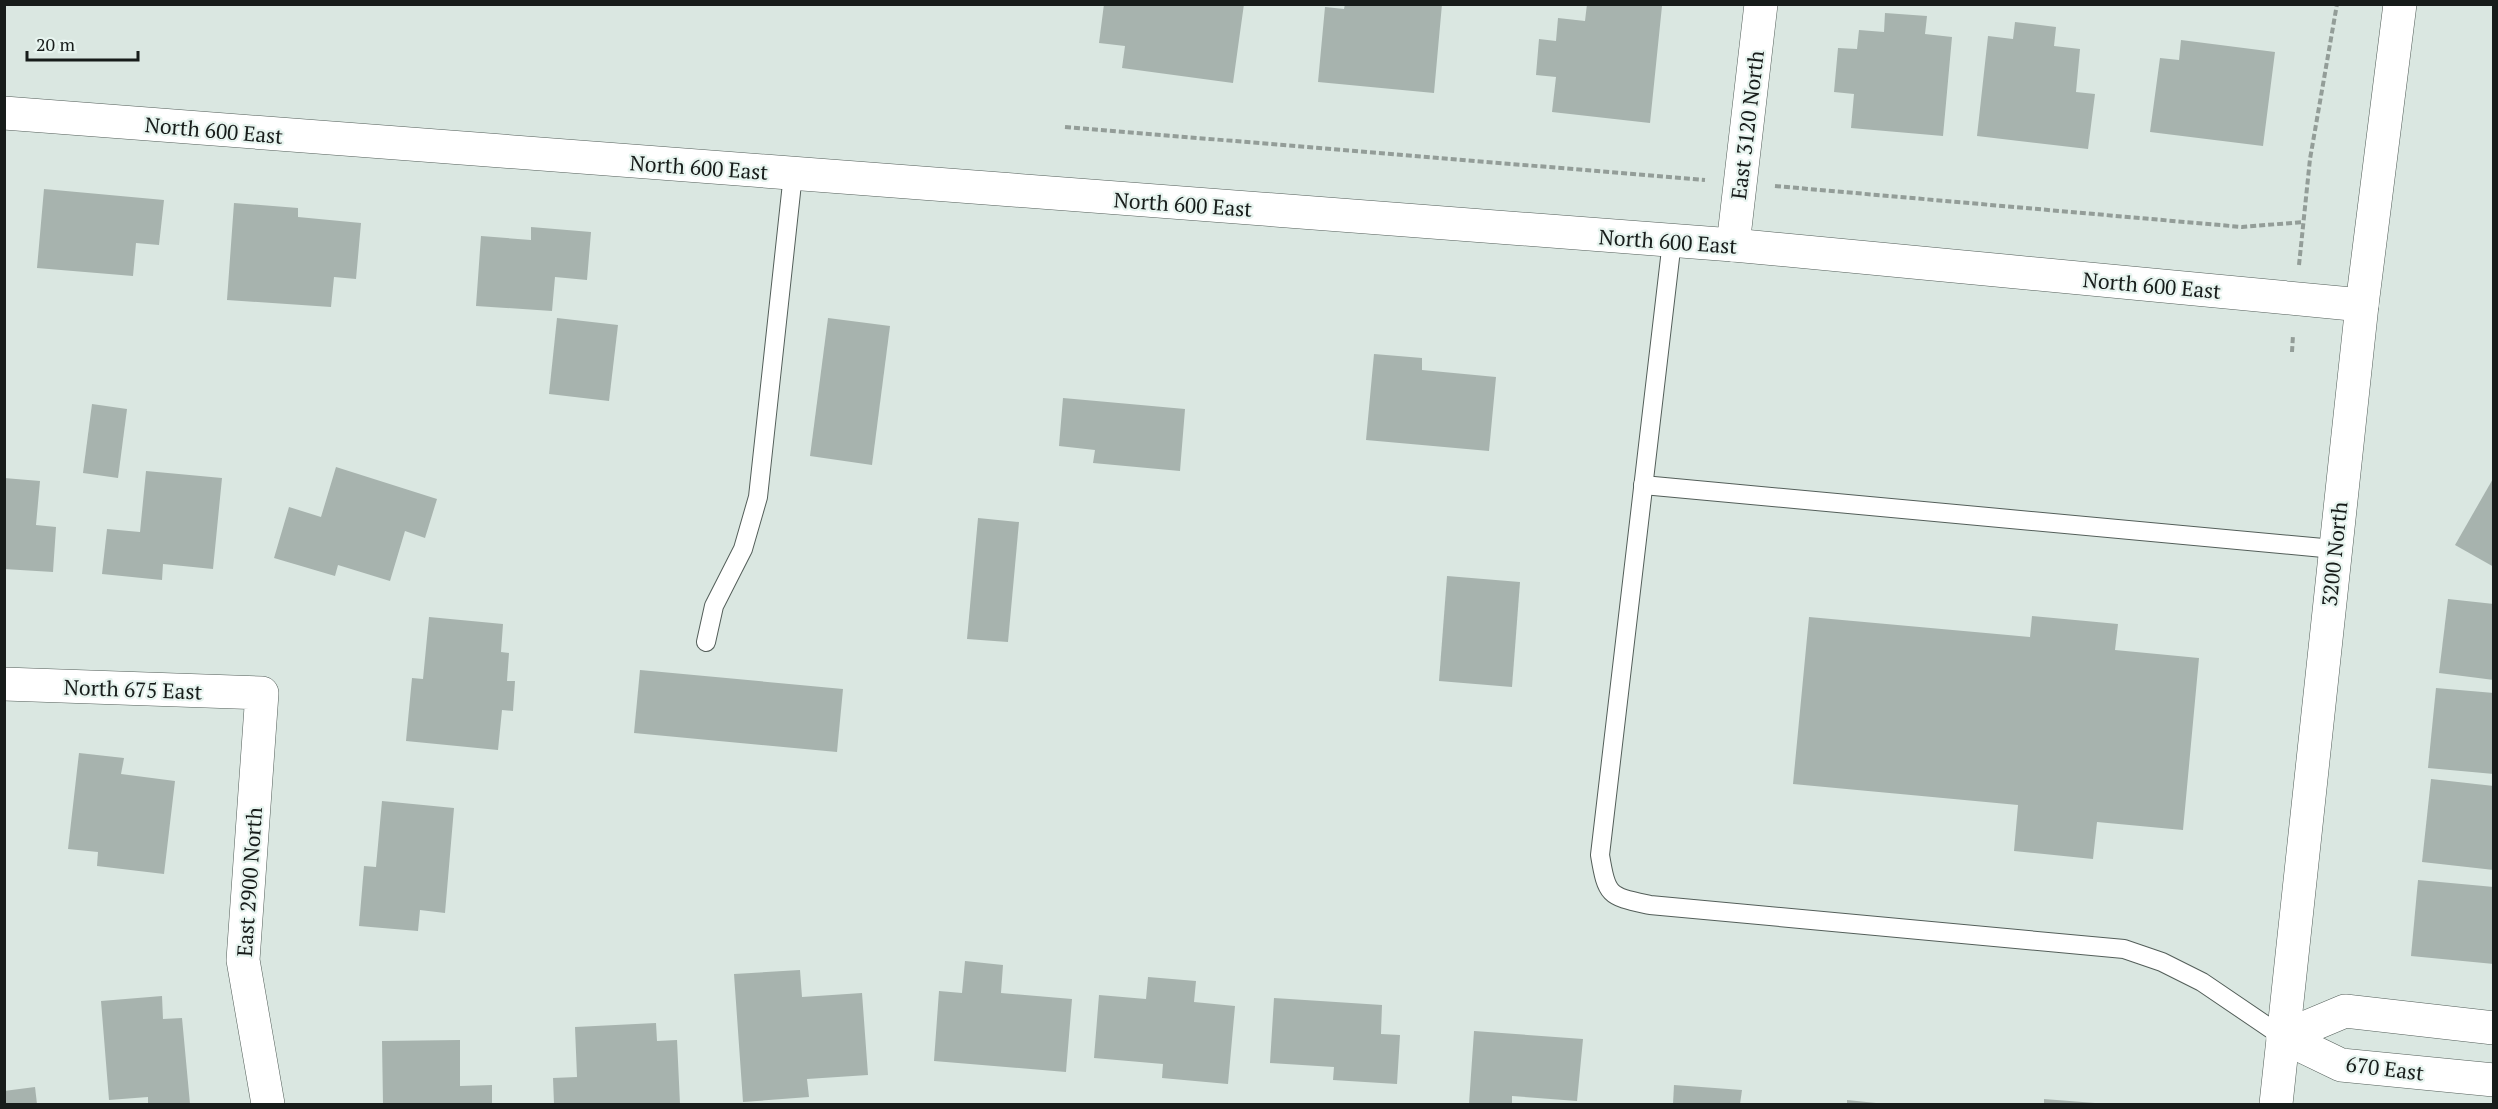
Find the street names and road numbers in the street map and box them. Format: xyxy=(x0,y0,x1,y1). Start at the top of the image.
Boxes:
street label: East 3120 North xyxy=(1724,49,1770,201)
street label: North 600 East xyxy=(144,110,284,150)
street label: North 600 East xyxy=(629,148,769,186)
street label: North 600 East xyxy=(1113,185,1253,223)
street label: North 600 East xyxy=(1598,222,1738,260)
street label: North 600 East xyxy=(2082,265,2222,305)
street label: 3200 North xyxy=(2315,500,2353,608)
street label: North 675 East xyxy=(63,673,203,705)
street label: East 2900 North xyxy=(230,806,268,958)
street label: 670 East xyxy=(2344,1049,2426,1087)

